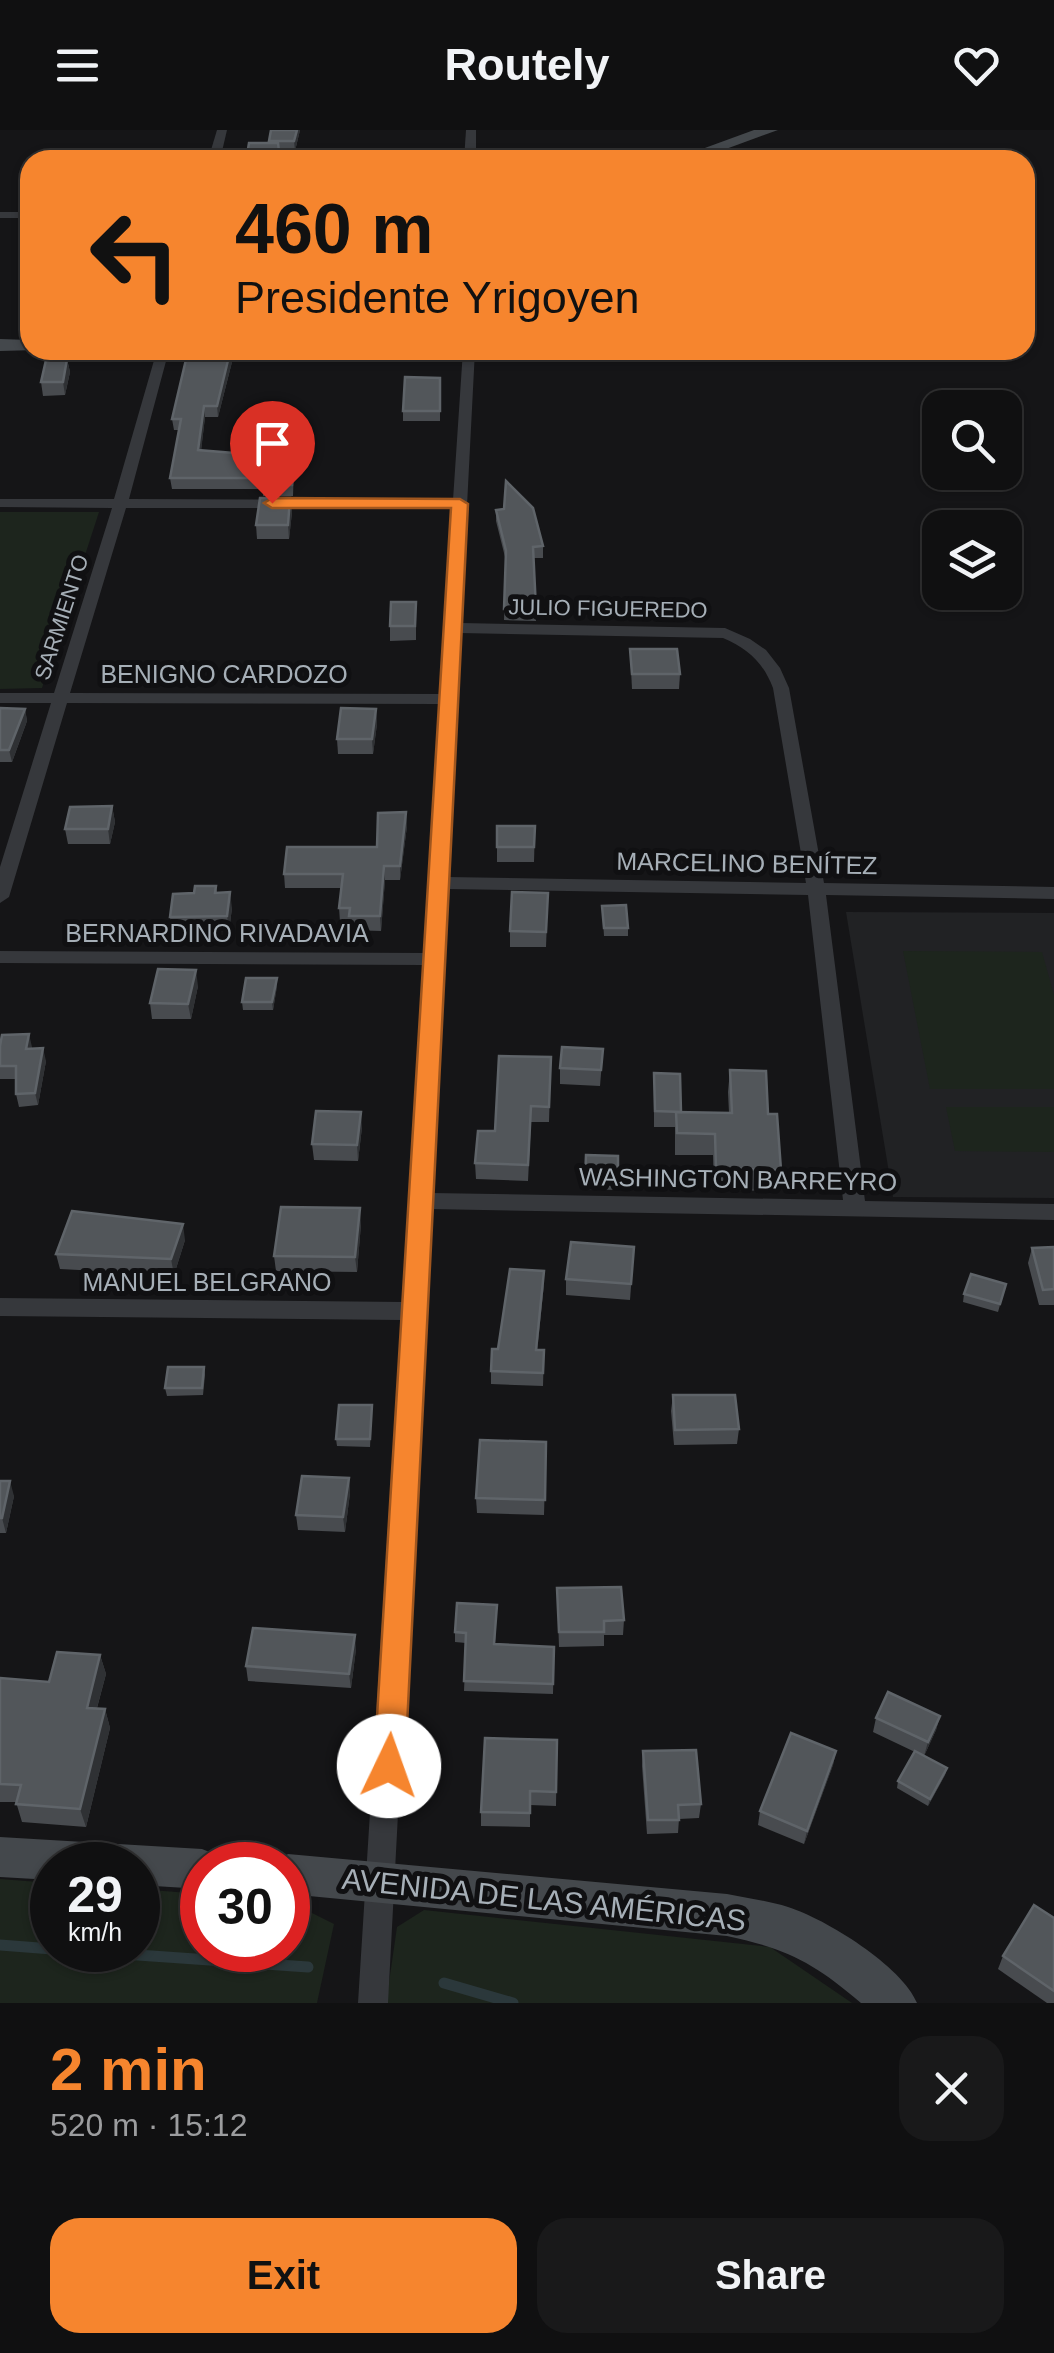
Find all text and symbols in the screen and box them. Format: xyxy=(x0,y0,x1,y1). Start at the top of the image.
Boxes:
icon: menu xyxy=(50,38,105,93)
icon: heart xyxy=(949,38,1004,93)
text: Routely xyxy=(444,39,610,90)
icon: left xyxy=(70,190,200,320)
text: 460 m xyxy=(235,190,433,268)
text: Presidente Yrigoyen xyxy=(235,272,639,323)
map controls xyxy=(922,390,1022,610)
button: search xyxy=(922,390,1022,490)
pin xyxy=(230,401,315,504)
icon: arrive xyxy=(245,416,300,471)
button: layers xyxy=(922,510,1022,610)
street label: SARMIENTO xyxy=(29,551,94,683)
street label: JULIO FIGUEREDO xyxy=(508,594,708,623)
street label: BENIGNO CARDOZO xyxy=(100,660,348,688)
street label: MARCELINO BENÍTEZ xyxy=(616,847,878,879)
street label: BERNARDINO RIVADAVIA xyxy=(65,919,369,947)
street label: WASHINGTON BARREYRO xyxy=(579,1162,897,1196)
street label: MANUEL BELGRANO xyxy=(82,1268,332,1296)
position arrow xyxy=(337,1714,441,1818)
speed limit sign: 30 xyxy=(180,1842,310,1972)
street label: AVENIDA DE LAS AMÉRICAS xyxy=(340,1862,748,1937)
text: 29 xyxy=(67,1867,123,1923)
text: km/h xyxy=(68,1918,122,1946)
text: 2 min xyxy=(50,2036,207,2103)
button: close xyxy=(899,2036,1004,2141)
text: 520 m · 15:12 xyxy=(50,2107,247,2143)
button: Exit xyxy=(50,2218,517,2333)
button: Share xyxy=(537,2218,1004,2333)

